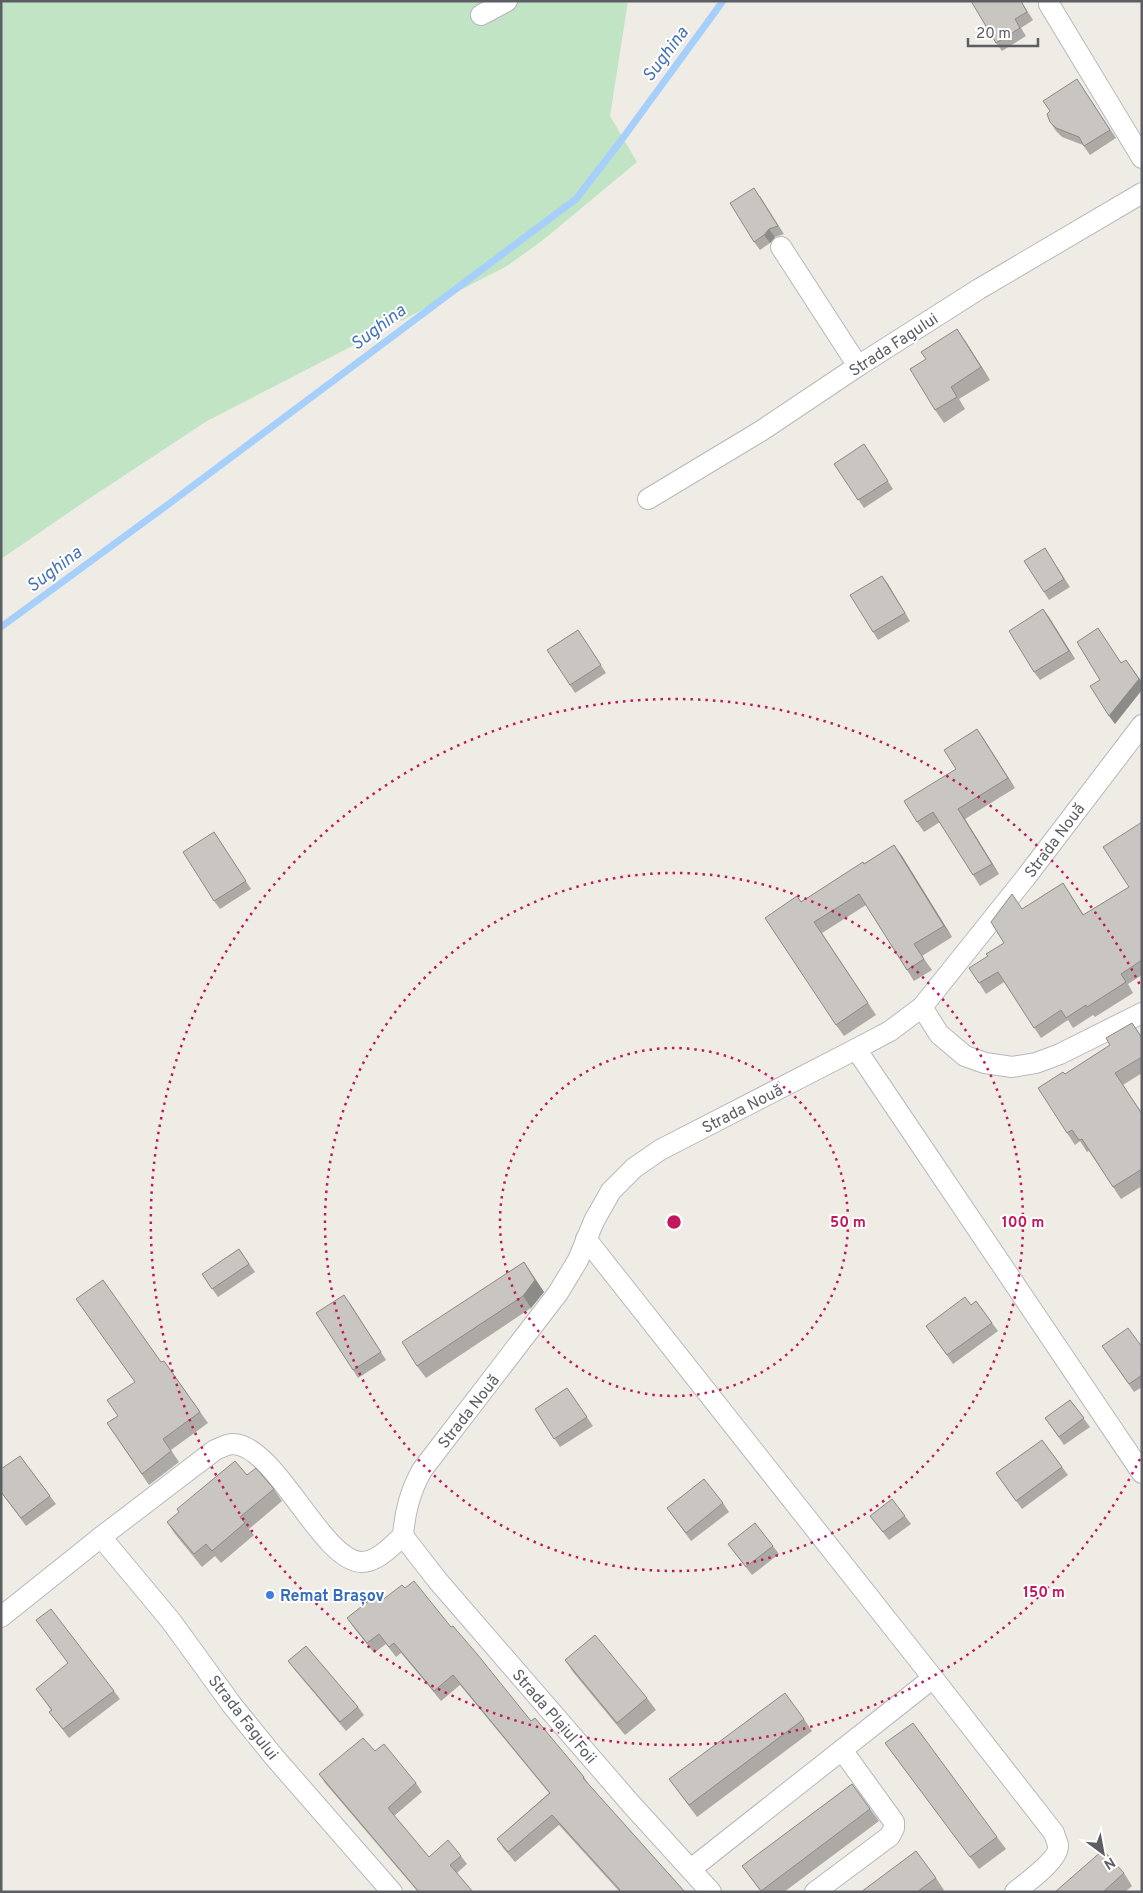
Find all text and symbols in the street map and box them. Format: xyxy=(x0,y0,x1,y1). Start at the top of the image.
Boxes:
scale bar xyxy=(968,15,1038,47)
water label: Sughina xyxy=(638,22,695,87)
text: 20 m xyxy=(976,25,1011,44)
water label: Sughina xyxy=(347,300,412,356)
street label: Strada Fagului xyxy=(846,309,942,382)
water label: Sughina xyxy=(23,542,88,598)
street label: Strada Nouă xyxy=(1021,800,1090,882)
street label: Strada Nouă xyxy=(699,1081,787,1139)
centre of rings xyxy=(665,1213,683,1231)
text: 50 m xyxy=(830,1214,866,1233)
text: 100 m xyxy=(1002,1214,1044,1233)
street label: Strada Nouă xyxy=(435,1371,505,1453)
text: 150 m xyxy=(1023,1584,1065,1603)
place label: Remat Brașov xyxy=(280,1587,385,1607)
marker: Remat Brașov xyxy=(264,1589,276,1601)
street label: Strada Plaiul Foii xyxy=(507,1666,600,1769)
street label: Strada Fagului xyxy=(203,1672,282,1765)
north arrow xyxy=(1078,1828,1128,1878)
text: N xyxy=(1100,1853,1118,1873)

